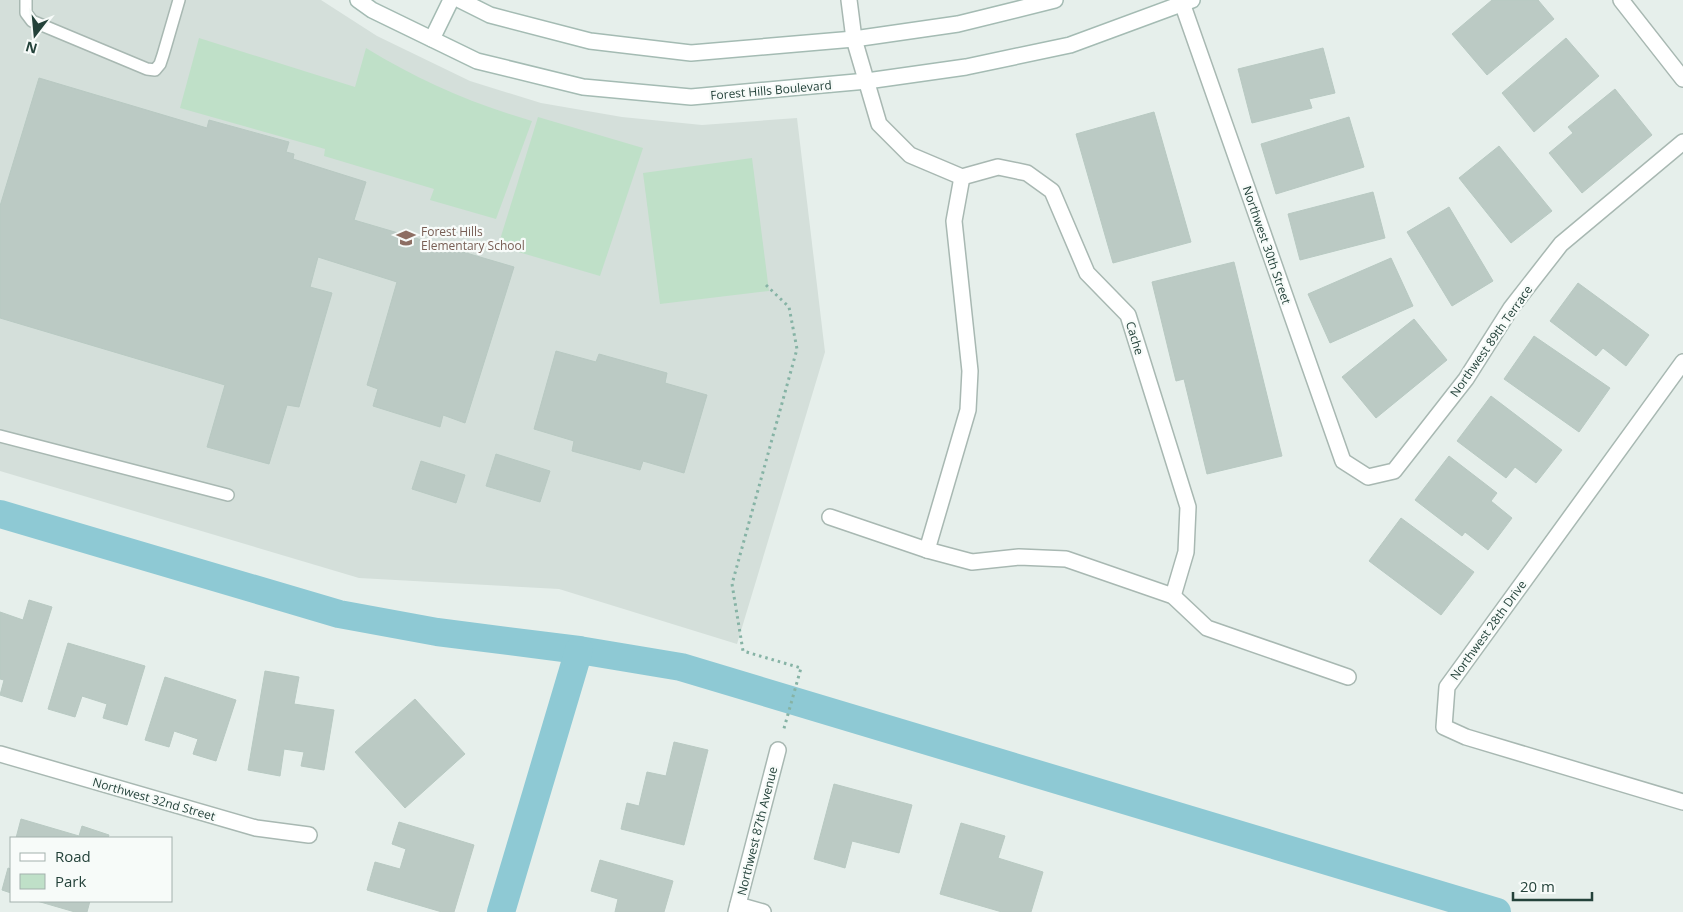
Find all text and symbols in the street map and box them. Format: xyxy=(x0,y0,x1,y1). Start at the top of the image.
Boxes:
north arrow xyxy=(10,10,60,60)
text: N xyxy=(23,37,39,59)
street label: Forest Hills Boulevard xyxy=(710,76,832,104)
street label: Northwest 30th Street xyxy=(1239,184,1295,306)
place label: Forest Hills Elementary School xyxy=(421,223,525,254)
school or university icon: Forest Hills Elementary School xyxy=(395,227,417,249)
street label: Northwest 89th Terrace xyxy=(1446,282,1536,400)
street label: Cache xyxy=(1122,319,1148,357)
street label: Northwest 28th Drive xyxy=(1446,576,1530,683)
street label: Northwest 87th Avenue xyxy=(733,765,781,897)
street label: Northwest 32nd Street xyxy=(91,773,217,825)
legend xyxy=(10,837,172,902)
text: Road xyxy=(55,846,91,866)
scale bar xyxy=(1513,870,1592,902)
text: Park xyxy=(55,871,86,891)
text: 20 m xyxy=(1520,876,1555,896)

